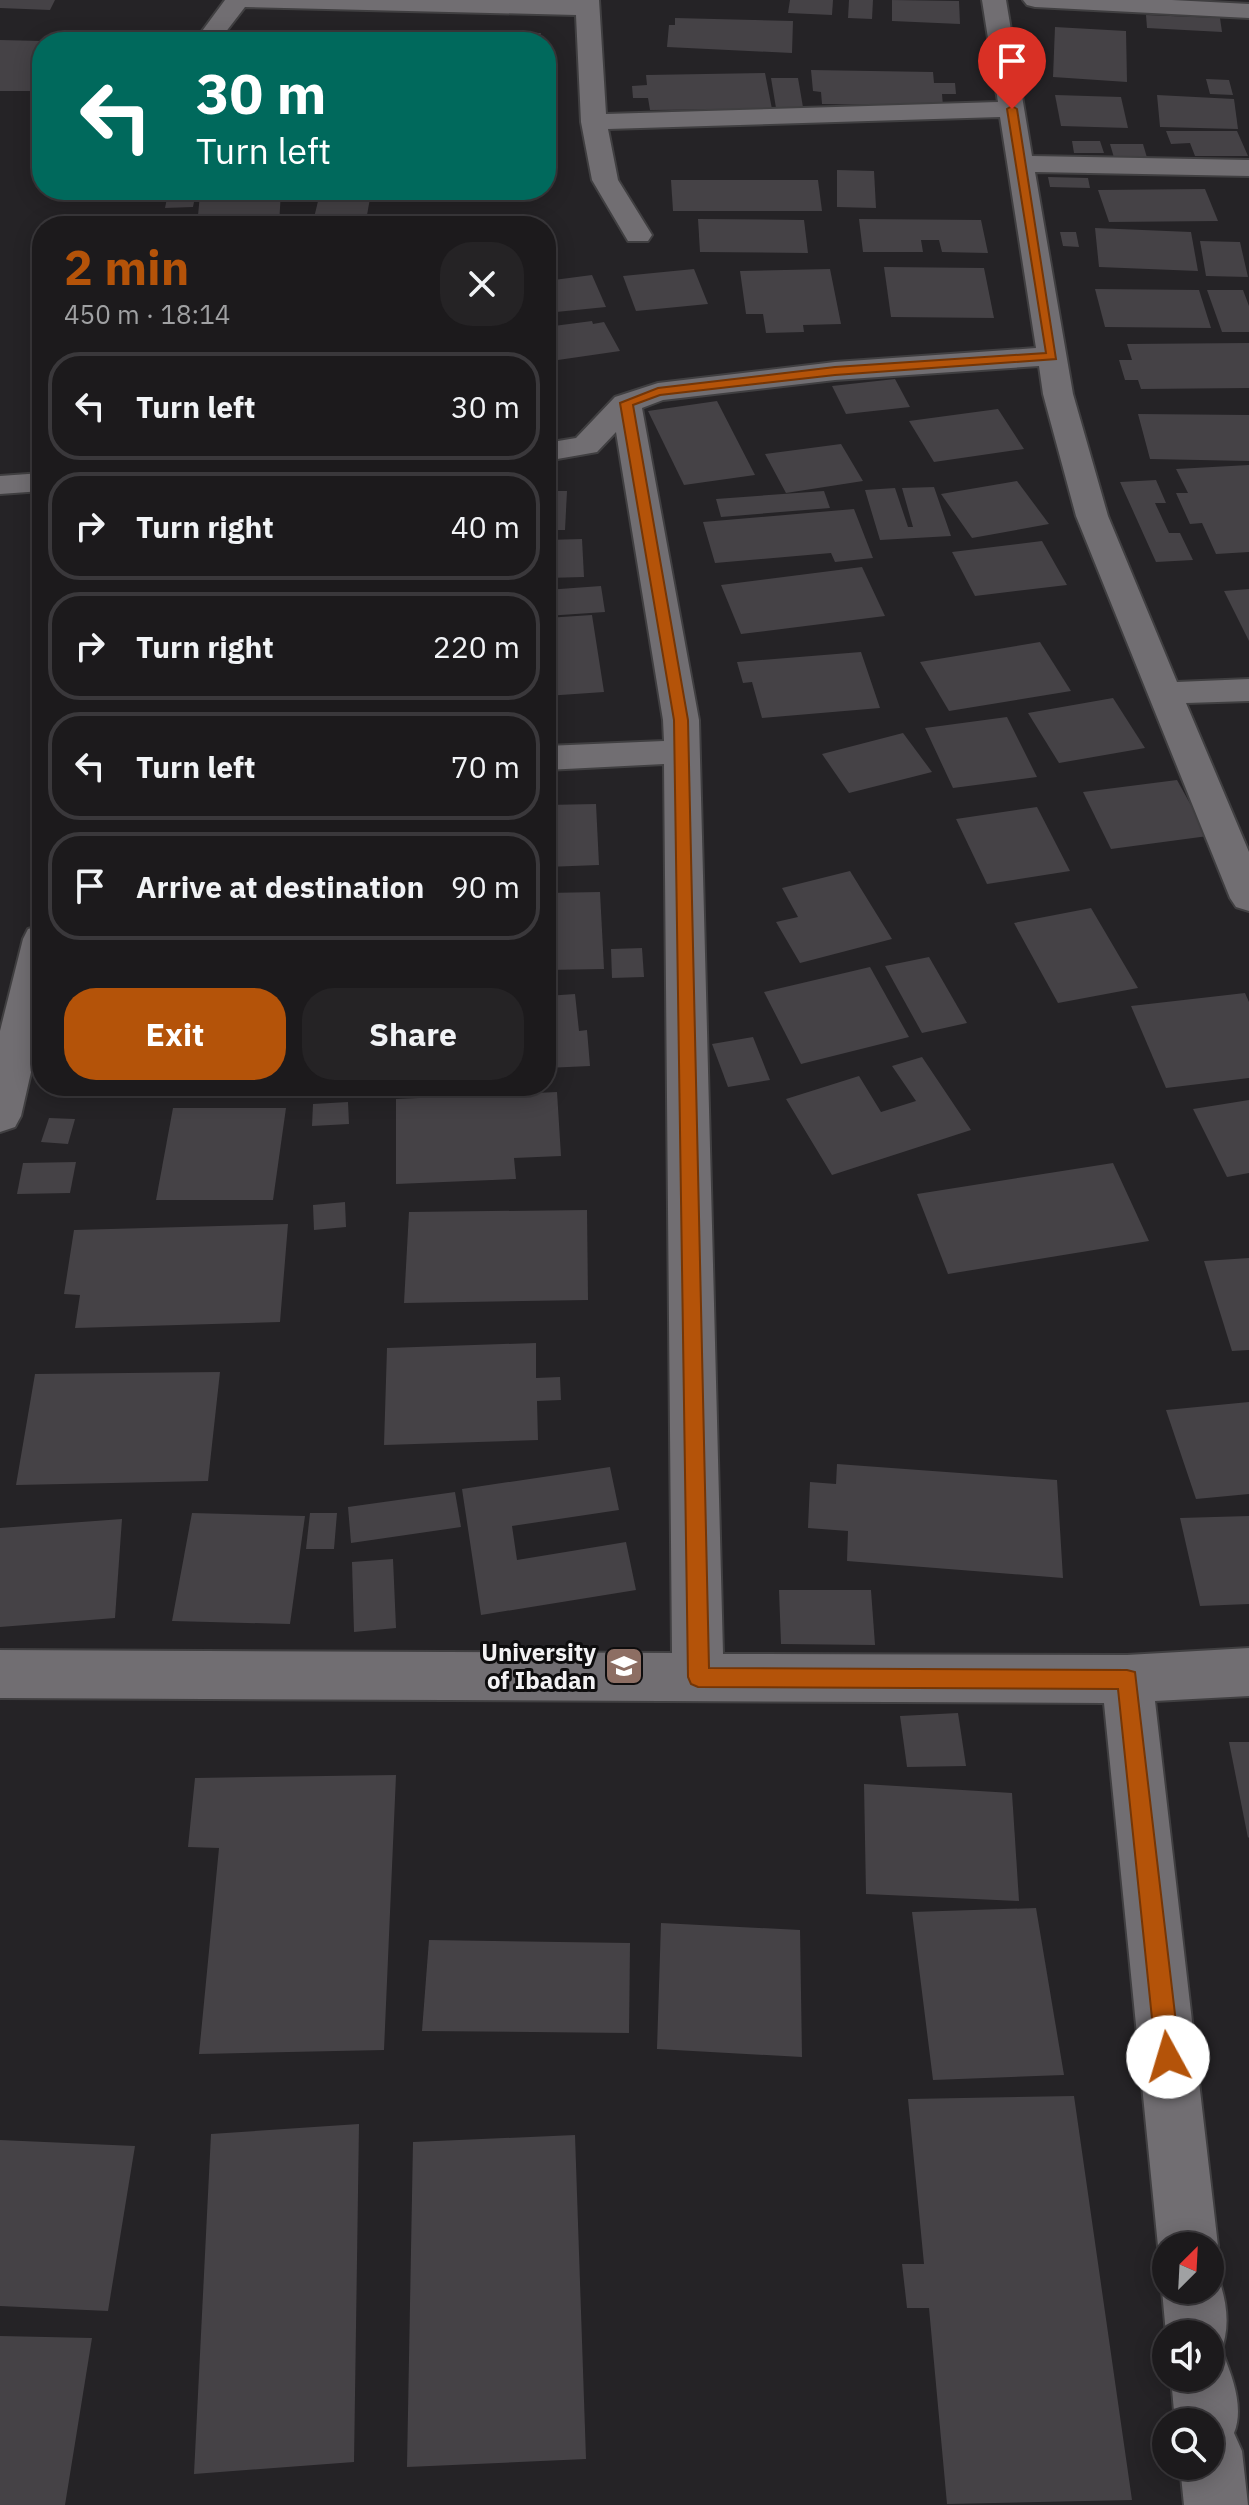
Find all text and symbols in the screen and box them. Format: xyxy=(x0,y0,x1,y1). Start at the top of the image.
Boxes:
pin xyxy=(978,27,1046,109)
icon: arrive xyxy=(990,39,1034,83)
text: 30 m xyxy=(196,57,326,129)
icon: left xyxy=(64,64,168,168)
text: Turn left xyxy=(196,127,331,174)
text: 2 min xyxy=(64,236,189,298)
button: close xyxy=(440,242,524,326)
text: 450 m · 18:14 xyxy=(64,297,230,331)
icon: left xyxy=(68,384,112,428)
text: Turn left xyxy=(136,387,255,426)
text: 30 m xyxy=(451,387,520,426)
icon: right xyxy=(68,504,112,548)
text: Turn right xyxy=(136,507,274,546)
text: 40 m xyxy=(451,507,520,546)
icon: right xyxy=(68,624,112,668)
text: Turn right xyxy=(136,627,274,666)
text: 220 m xyxy=(433,627,520,666)
icon: left xyxy=(68,744,112,788)
text: Turn left xyxy=(136,747,255,786)
text: 70 m xyxy=(451,747,520,786)
icon: arrive xyxy=(68,864,112,908)
text: Arrive at destination xyxy=(136,867,424,906)
text: 90 m xyxy=(451,867,520,906)
button: Exit xyxy=(64,988,286,1080)
button: Share xyxy=(302,988,524,1080)
place label: University of Ibadan xyxy=(481,1636,596,1696)
school or university icon: University of Ibadan xyxy=(603,1645,645,1687)
position arrow xyxy=(1126,2015,1210,2099)
north arrow xyxy=(1152,2232,1224,2304)
map controls xyxy=(1152,2232,1224,2480)
button: sound xyxy=(1152,2320,1224,2392)
button: search xyxy=(1152,2408,1224,2480)

